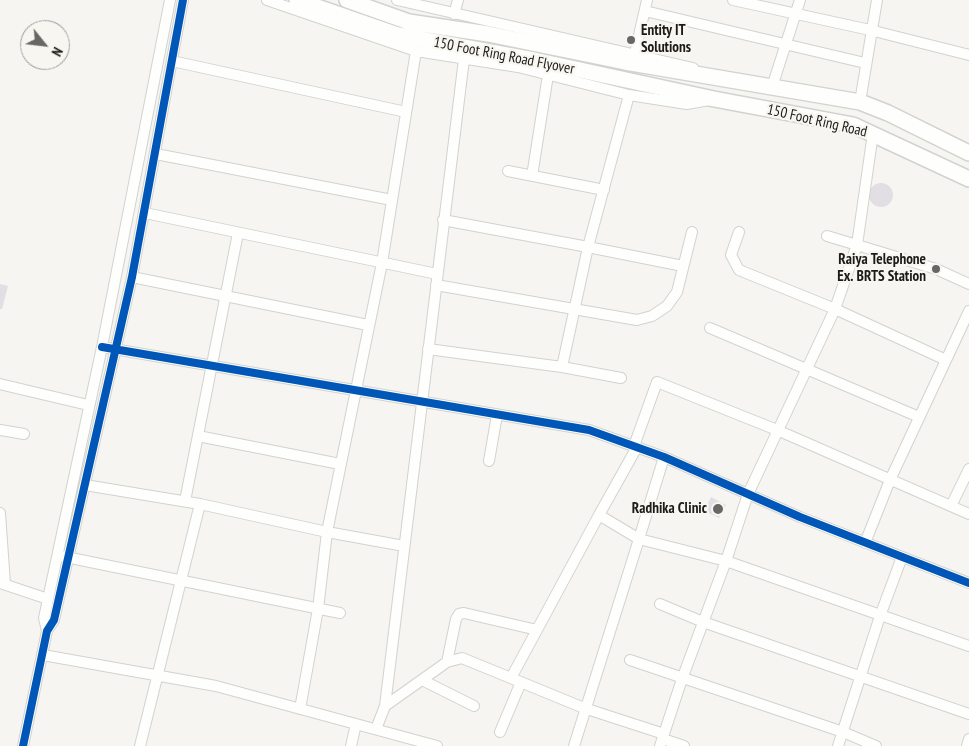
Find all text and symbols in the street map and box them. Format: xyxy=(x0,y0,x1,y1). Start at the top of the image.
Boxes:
north arrow xyxy=(20,20,70,70)
place label: Entity IT Solutions xyxy=(641,22,691,57)
street label: 150 Foot Ring Road Flyover xyxy=(432,34,576,78)
marker: Entity IT Solutions xyxy=(625,34,637,46)
text: N xyxy=(48,44,67,59)
street label: 150 Foot Ring Road xyxy=(765,101,869,141)
place label: Raiya Telephone Ex. BRTS Station xyxy=(837,251,926,286)
marker: Raiya Telephone Ex. BRTS Station xyxy=(930,263,942,275)
place label: Radhika Clinic xyxy=(632,500,707,518)
marker: Radhika Clinic xyxy=(711,502,725,516)

